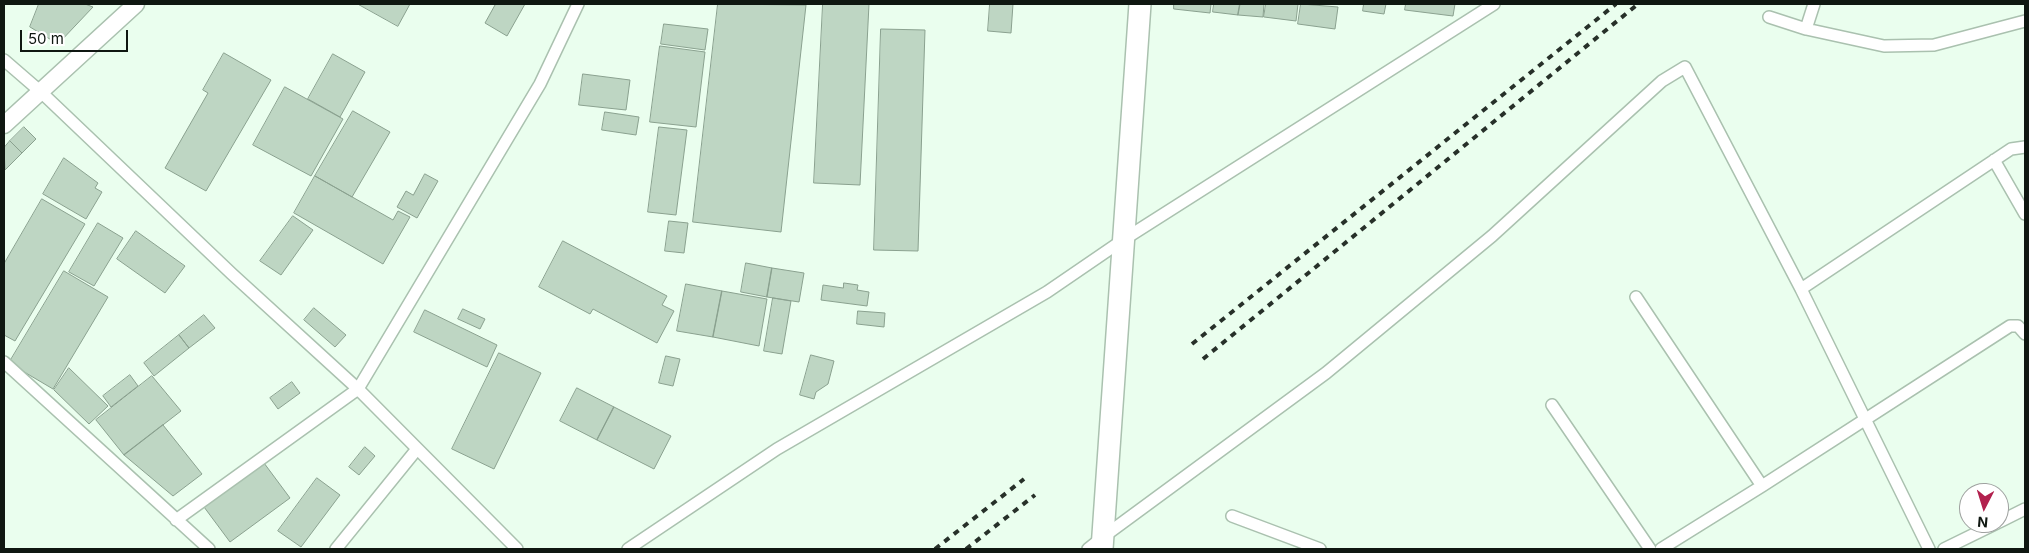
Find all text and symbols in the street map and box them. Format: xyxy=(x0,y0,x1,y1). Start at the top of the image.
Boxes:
scale bar xyxy=(22,20,130,52)
text: 50 m xyxy=(28,29,64,48)
north arrow xyxy=(1959,483,2009,533)
text: N xyxy=(1977,514,1989,531)

